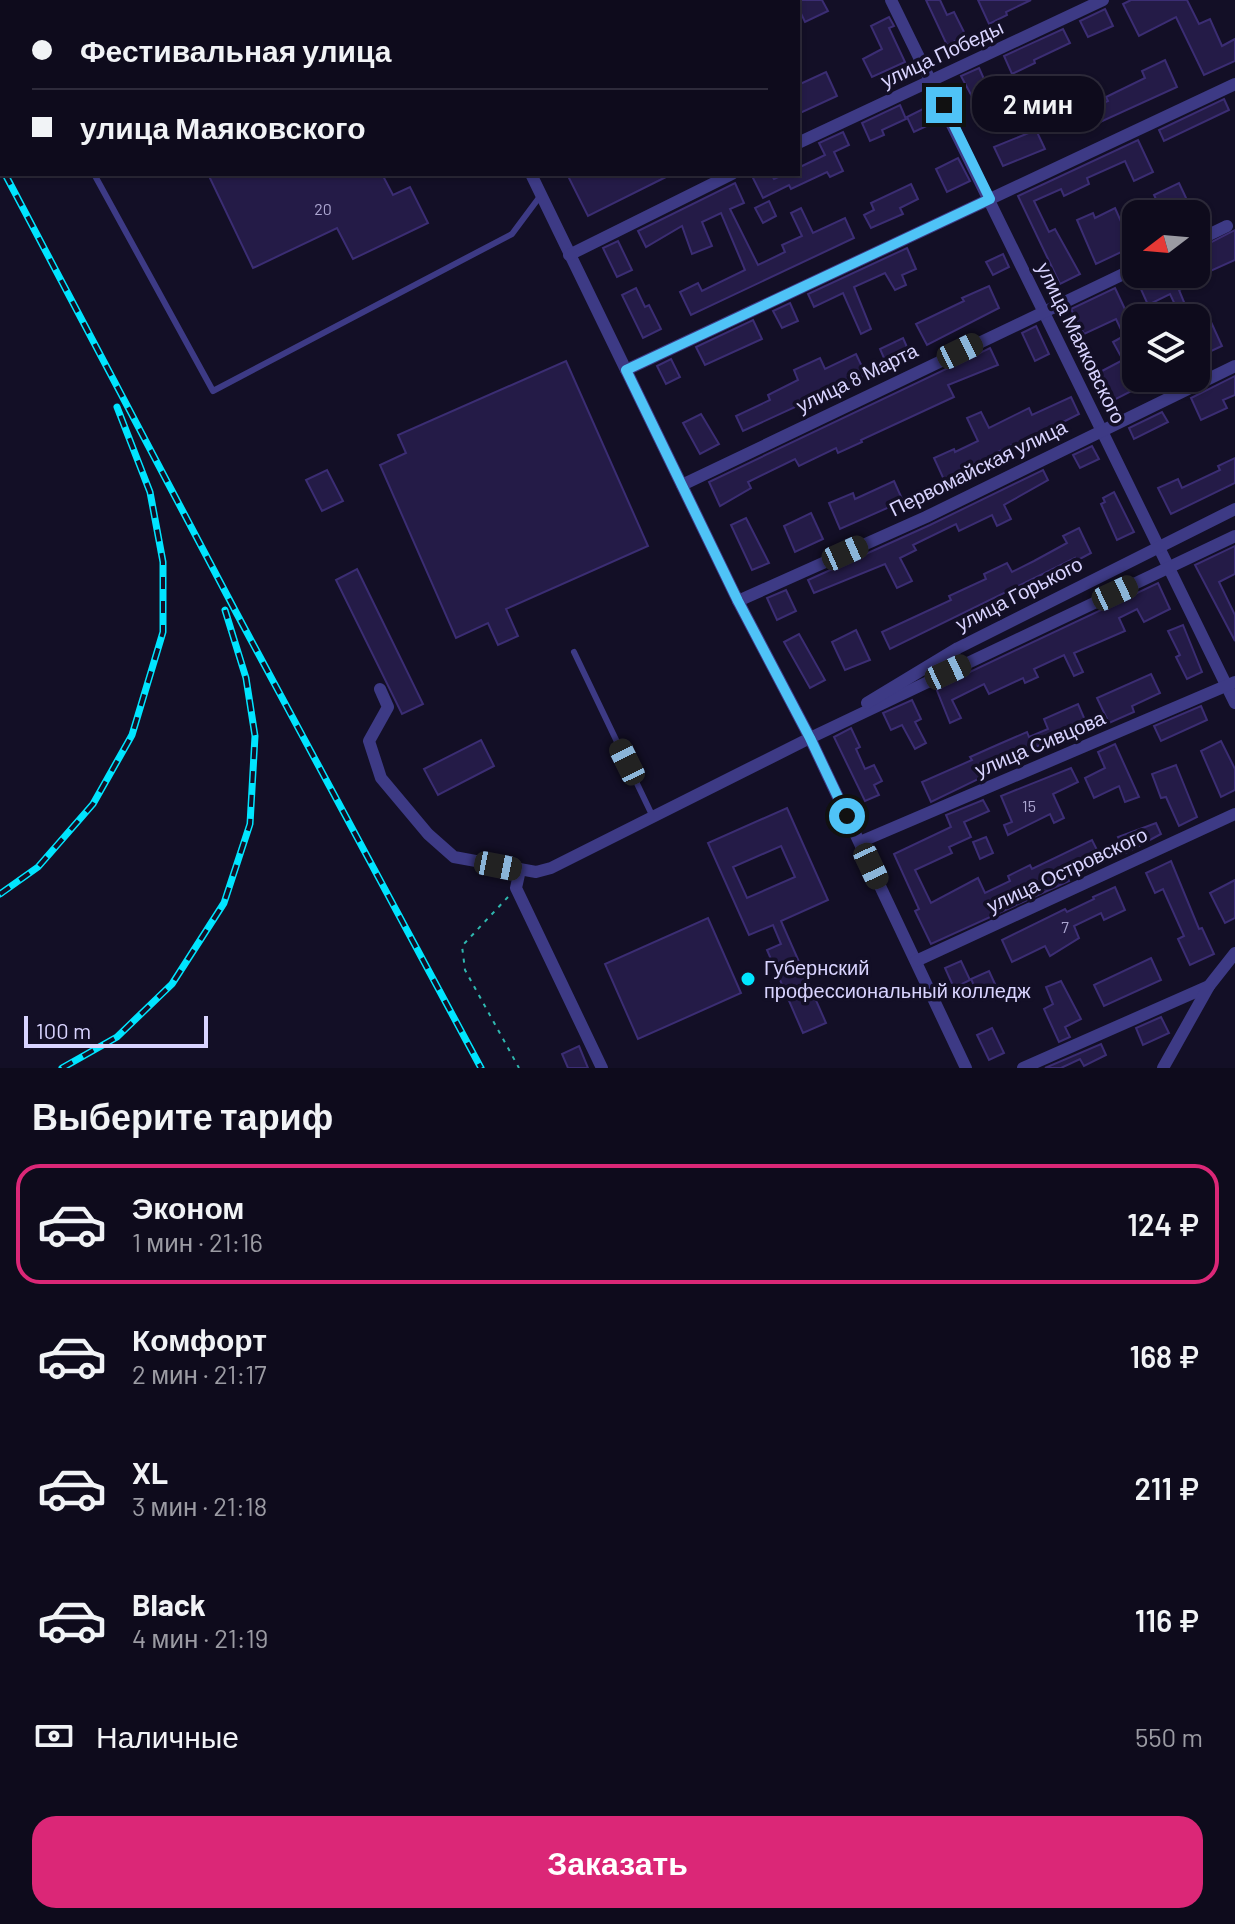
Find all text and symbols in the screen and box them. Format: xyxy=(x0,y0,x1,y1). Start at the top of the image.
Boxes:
street label: улица Победы xyxy=(876,14,1007,92)
text: Фестивальная улица xyxy=(80,32,392,68)
callout: 2 мин xyxy=(972,77,1104,133)
route end xyxy=(926,87,962,123)
text: 2 мин xyxy=(1003,88,1073,119)
text: улица Маяковского xyxy=(80,109,366,145)
house number: 20 xyxy=(314,199,332,218)
north arrow xyxy=(1122,200,1210,288)
map controls xyxy=(1122,200,1210,392)
street label: улица Маяковского xyxy=(1032,258,1131,427)
button: layers xyxy=(1122,304,1210,392)
car xyxy=(933,330,987,372)
street label: улица 8 Марта xyxy=(792,337,922,417)
street label: Первомайская улица xyxy=(885,413,1071,520)
car xyxy=(818,532,872,574)
street label: улица Горького xyxy=(951,551,1086,635)
car xyxy=(1088,572,1142,614)
car xyxy=(921,651,975,693)
street label: улица Сивцова xyxy=(971,705,1109,781)
car xyxy=(606,735,648,789)
house number: 15 xyxy=(1022,796,1036,815)
route start xyxy=(829,798,865,834)
street label: улица Островского xyxy=(982,821,1151,917)
car xyxy=(850,839,892,893)
car xyxy=(472,850,524,882)
house number: 7 xyxy=(1061,917,1069,936)
place label: Губернский профессиональный колледж xyxy=(764,955,1031,1002)
marker: Губернский профессиональный колледж xyxy=(739,970,757,988)
scale bar xyxy=(24,1012,208,1048)
text: 100 m xyxy=(36,1017,91,1043)
text: Выберите тариф xyxy=(32,1094,333,1137)
icon: car xyxy=(36,1188,108,1260)
text: Эконом xyxy=(132,1189,245,1225)
text: 124 ₽ xyxy=(1127,1206,1199,1242)
text: 1 мин · 21:16 xyxy=(132,1226,263,1257)
icon: car xyxy=(36,1320,108,1392)
text: Комфорт xyxy=(132,1321,267,1357)
text: 168 ₽ xyxy=(1130,1338,1199,1374)
text: 2 мин · 21:17 xyxy=(132,1358,267,1389)
icon: car xyxy=(36,1452,108,1524)
text: XL xyxy=(132,1454,168,1490)
text: 211 ₽ xyxy=(1134,1470,1199,1506)
text: 3 мин · 21:18 xyxy=(132,1490,267,1521)
icon: car xyxy=(36,1584,108,1656)
text: Black xyxy=(132,1586,206,1622)
text: 116 ₽ xyxy=(1135,1602,1199,1638)
text: 4 мин · 21:19 xyxy=(132,1622,268,1653)
icon: cash xyxy=(32,1714,76,1758)
text: Наличные xyxy=(96,1718,239,1754)
text: 550 m xyxy=(1135,1721,1203,1752)
button: Заказать xyxy=(32,1816,1203,1908)

